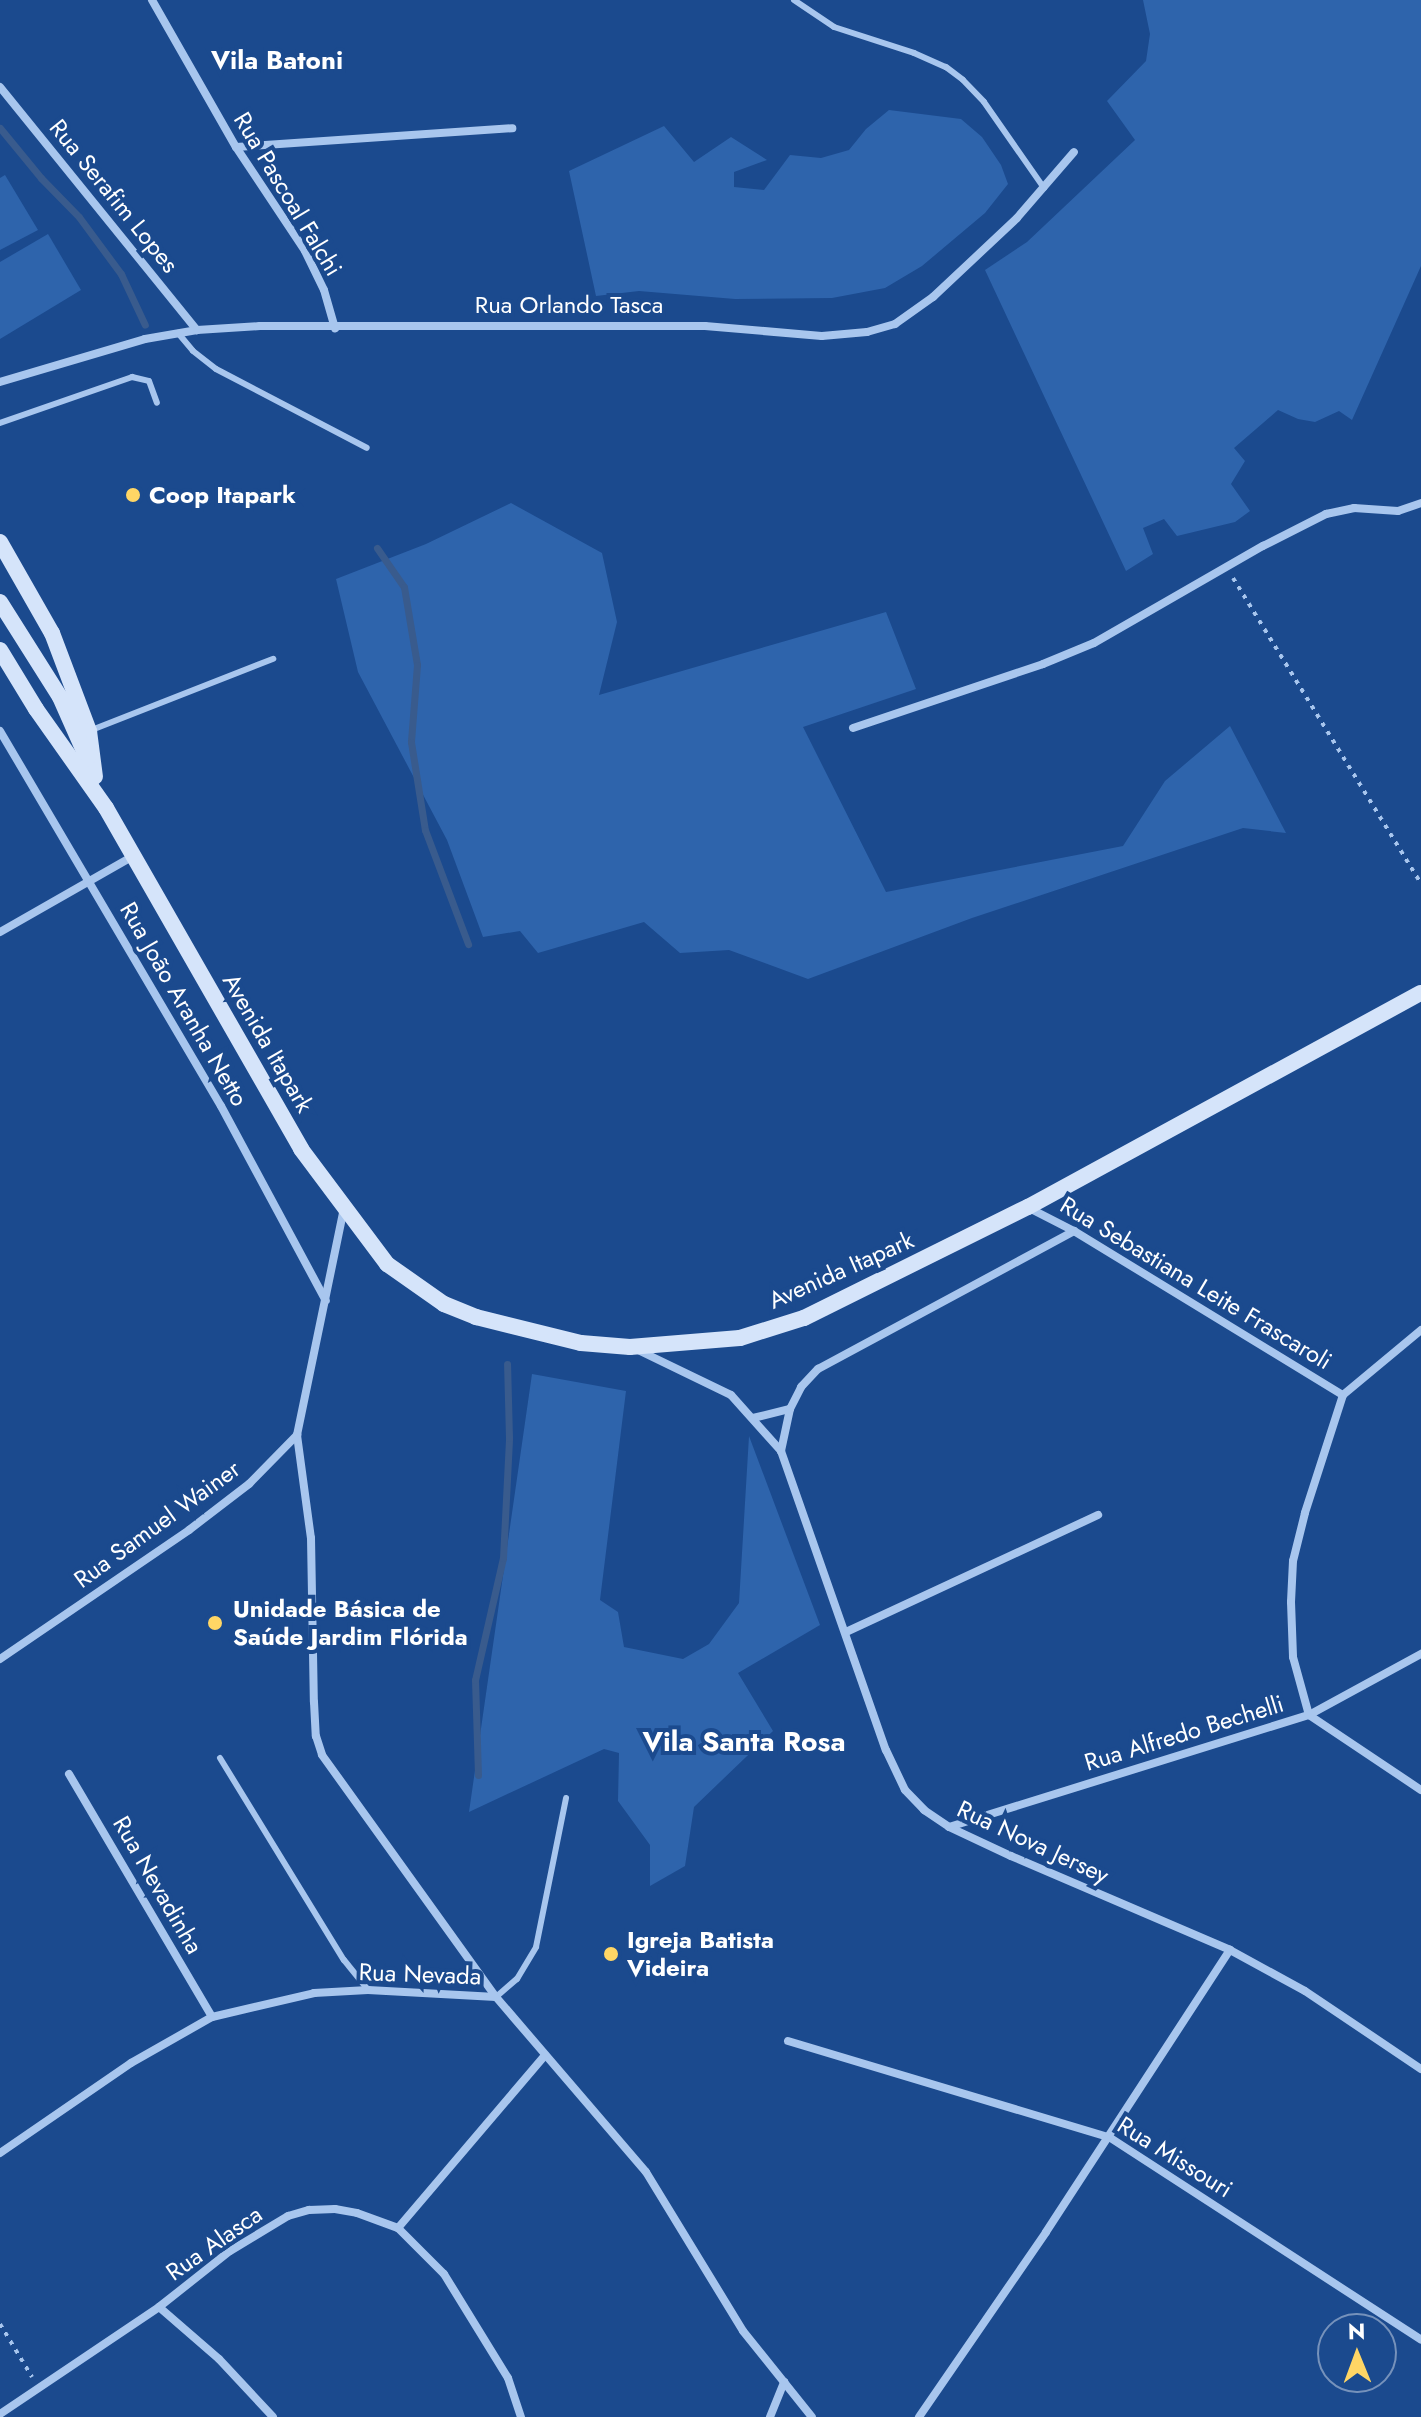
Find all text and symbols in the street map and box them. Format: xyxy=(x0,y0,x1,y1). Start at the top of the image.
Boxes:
district label: Vila Batoni xyxy=(211,45,343,77)
street label: Rua Pascoal Falchi xyxy=(228,107,348,281)
street label: Rua Serafim Lopes xyxy=(43,114,185,278)
street label: Rua Orlando Tasca xyxy=(475,291,663,319)
place label: Coop Itapark xyxy=(149,481,296,509)
marker: Coop Itapark xyxy=(124,486,142,504)
street label: Rua João Aranha Netto xyxy=(114,897,254,1111)
street label: Avenida Itapark xyxy=(217,968,319,1118)
street label: Rua Sebastiana Leite Frascaroli xyxy=(1055,1190,1337,1376)
street label: Avenida Itapark xyxy=(764,1225,918,1315)
street label: Rua Samuel Wainer xyxy=(68,1454,246,1594)
place label: Unidade Básica de Saúde Jardim Flórida xyxy=(233,1595,468,1651)
marker: Unidade Básica de Saúde Jardim Flórida xyxy=(204,1612,226,1634)
street label: Rua Alfredo Bechelli xyxy=(1081,1689,1287,1777)
district label: Vila Santa Rosa xyxy=(643,1725,845,1759)
street label: Rua Nova Jersey xyxy=(953,1794,1113,1890)
street label: Rua Nevadinha xyxy=(107,1811,209,1959)
place label: Igreja Batista Videira xyxy=(627,1926,774,1982)
marker: Igreja Batista Videira xyxy=(602,1945,620,1963)
street label: Rua Nevada xyxy=(358,1957,482,1991)
street label: Rua Missouri xyxy=(1112,2110,1238,2204)
street label: Rua Alasca xyxy=(161,2200,267,2286)
north arrow xyxy=(1317,2313,1397,2393)
text: N xyxy=(1348,2315,1366,2347)

